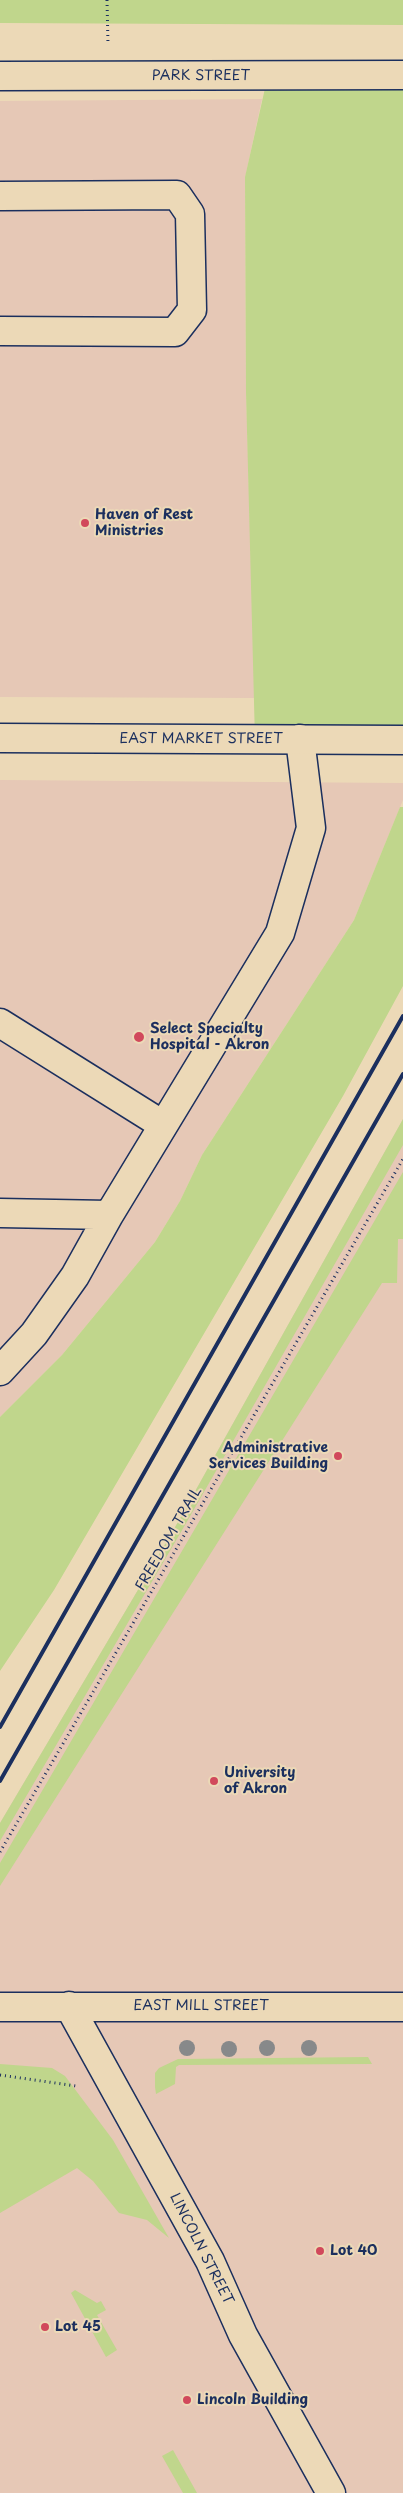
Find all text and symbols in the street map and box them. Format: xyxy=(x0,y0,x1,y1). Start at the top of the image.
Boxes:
street label: PARK STREET xyxy=(152,68,250,84)
place label: Haven of Rest Ministries xyxy=(95,507,193,540)
marker: Haven of Rest Ministries xyxy=(79,517,91,529)
street label: EAST MARKET STREET xyxy=(119,731,283,747)
place label: Select Specialty Hospital - Akron xyxy=(150,1021,269,1054)
marker: Select Specialty Hospital - Akron xyxy=(132,1030,146,1044)
place label: Administrative Services Building xyxy=(209,1440,328,1472)
marker: Administrative Services Building xyxy=(332,1450,344,1462)
street label: FREEDOM TRAIL xyxy=(132,1484,206,1594)
place label: University of Akron xyxy=(224,1765,295,1798)
marker: University of Akron xyxy=(208,1775,220,1787)
street label: EAST MILL STREET xyxy=(133,1998,269,2014)
street label: LINCOLN STREET xyxy=(166,2190,236,2308)
place label: Lot 40 xyxy=(330,2243,377,2259)
marker: Lot 40 xyxy=(314,2245,326,2257)
place label: Lot 45 xyxy=(55,2319,101,2335)
marker: Lot 45 xyxy=(39,2321,51,2333)
place label: Lincoln Building xyxy=(197,2392,308,2408)
marker: Lincoln Building xyxy=(181,2394,193,2406)

